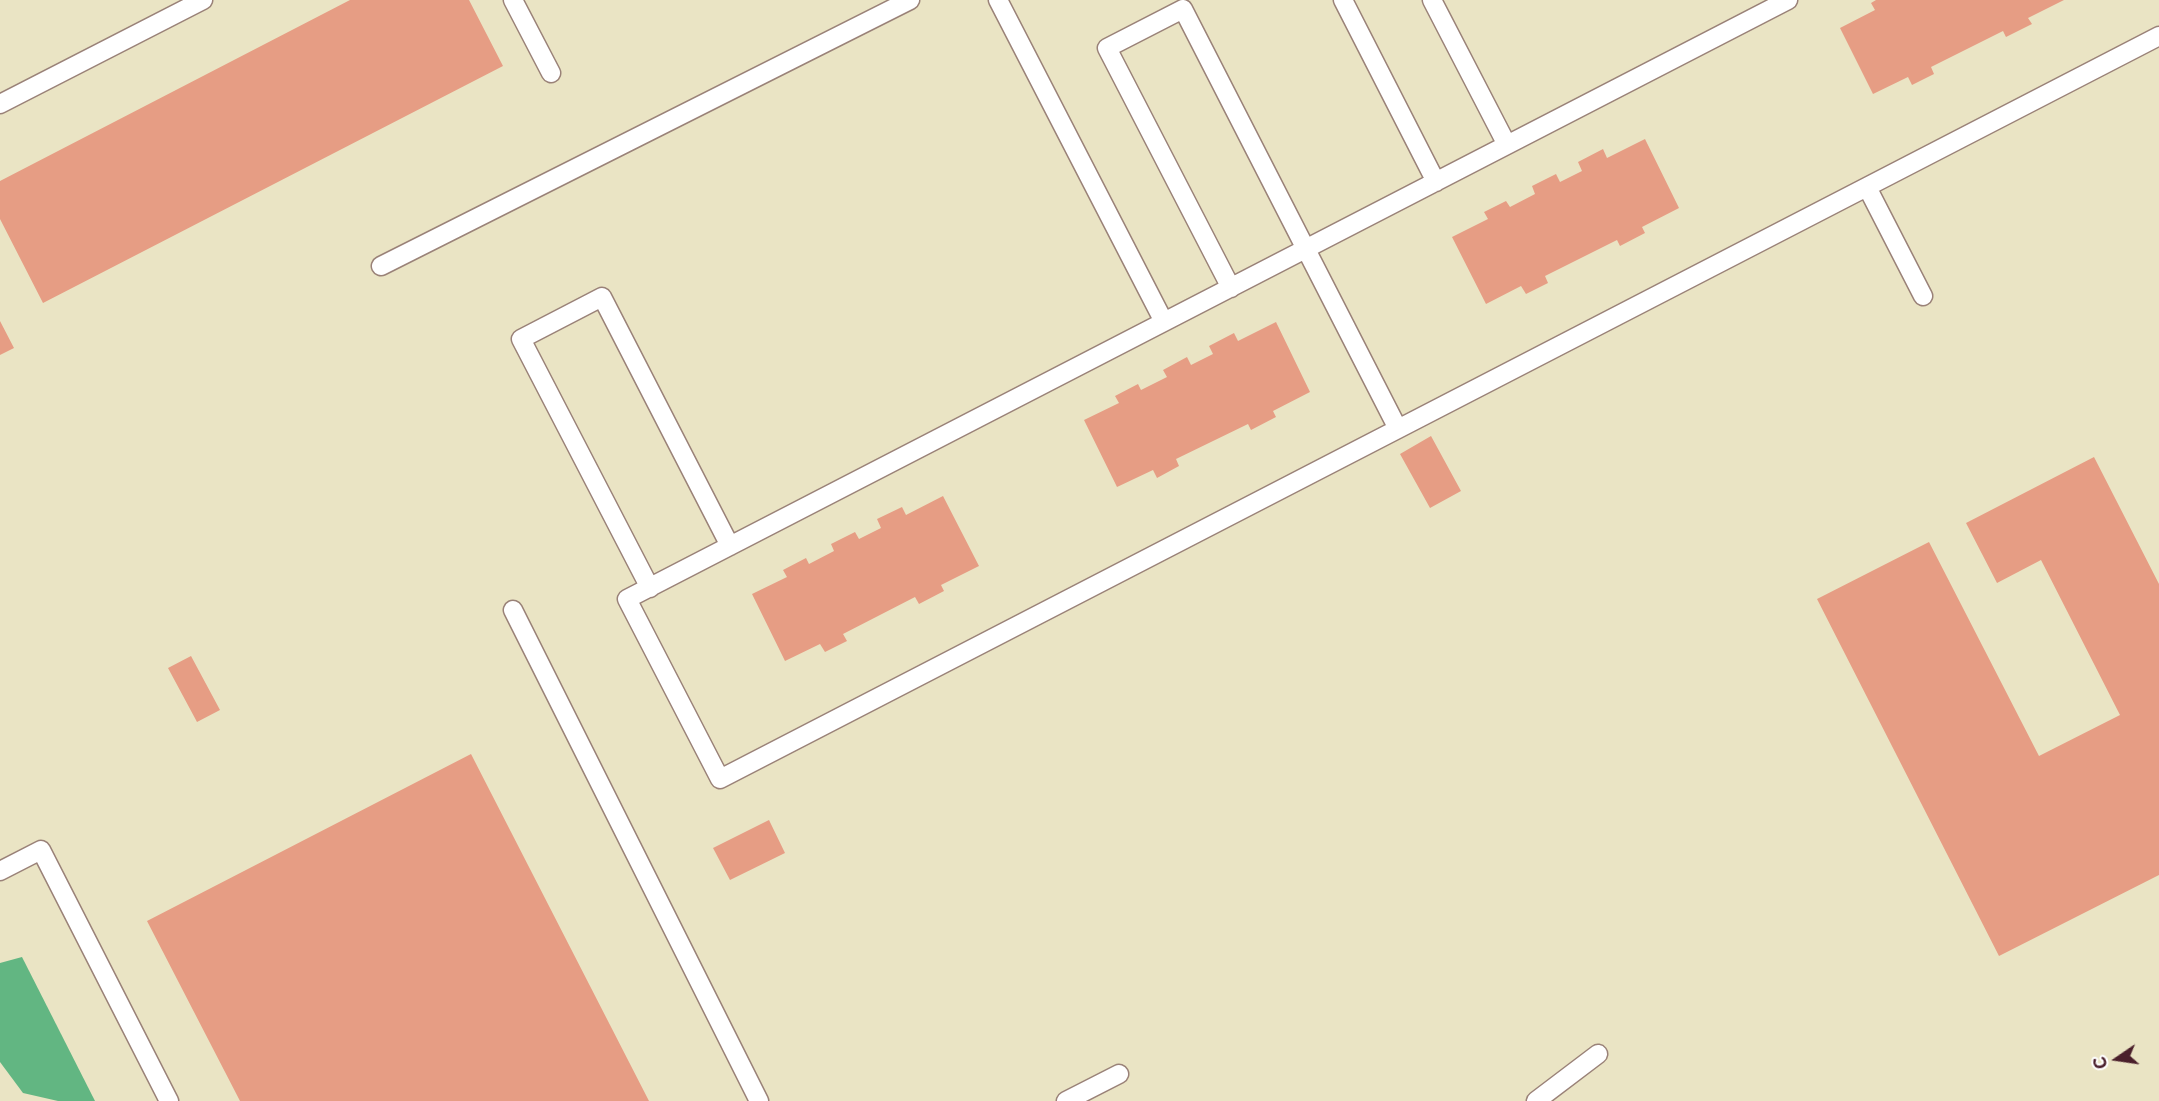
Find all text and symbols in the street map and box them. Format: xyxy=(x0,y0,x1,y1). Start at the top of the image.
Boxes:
north arrow xyxy=(2087,1029,2147,1089)
text: С xyxy=(2086,1054,2113,1072)

